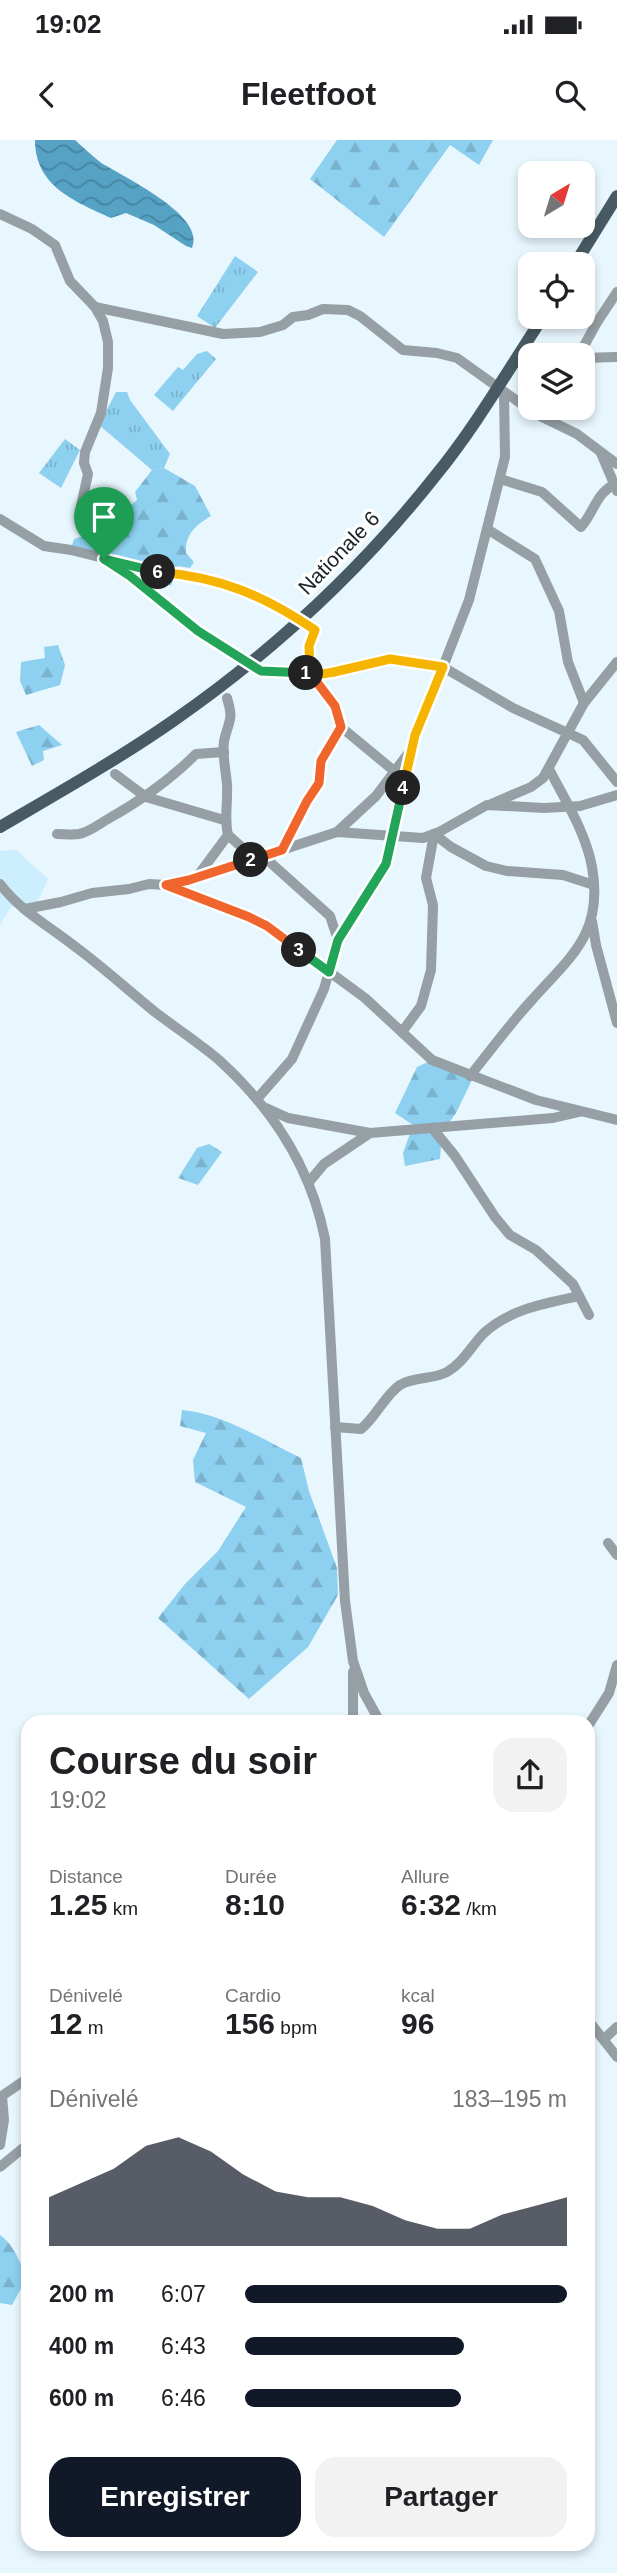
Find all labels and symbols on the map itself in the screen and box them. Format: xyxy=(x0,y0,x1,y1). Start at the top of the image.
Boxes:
north arrow xyxy=(518,161,595,238)
pin xyxy=(74,487,134,559)
street label: Nationale 6 xyxy=(293,506,384,599)
pin: 6 xyxy=(140,554,176,590)
pin: 1 xyxy=(288,656,324,690)
pin: 4 xyxy=(386,770,420,806)
pin: 2 xyxy=(233,842,268,878)
pin: 3 xyxy=(282,932,316,968)

